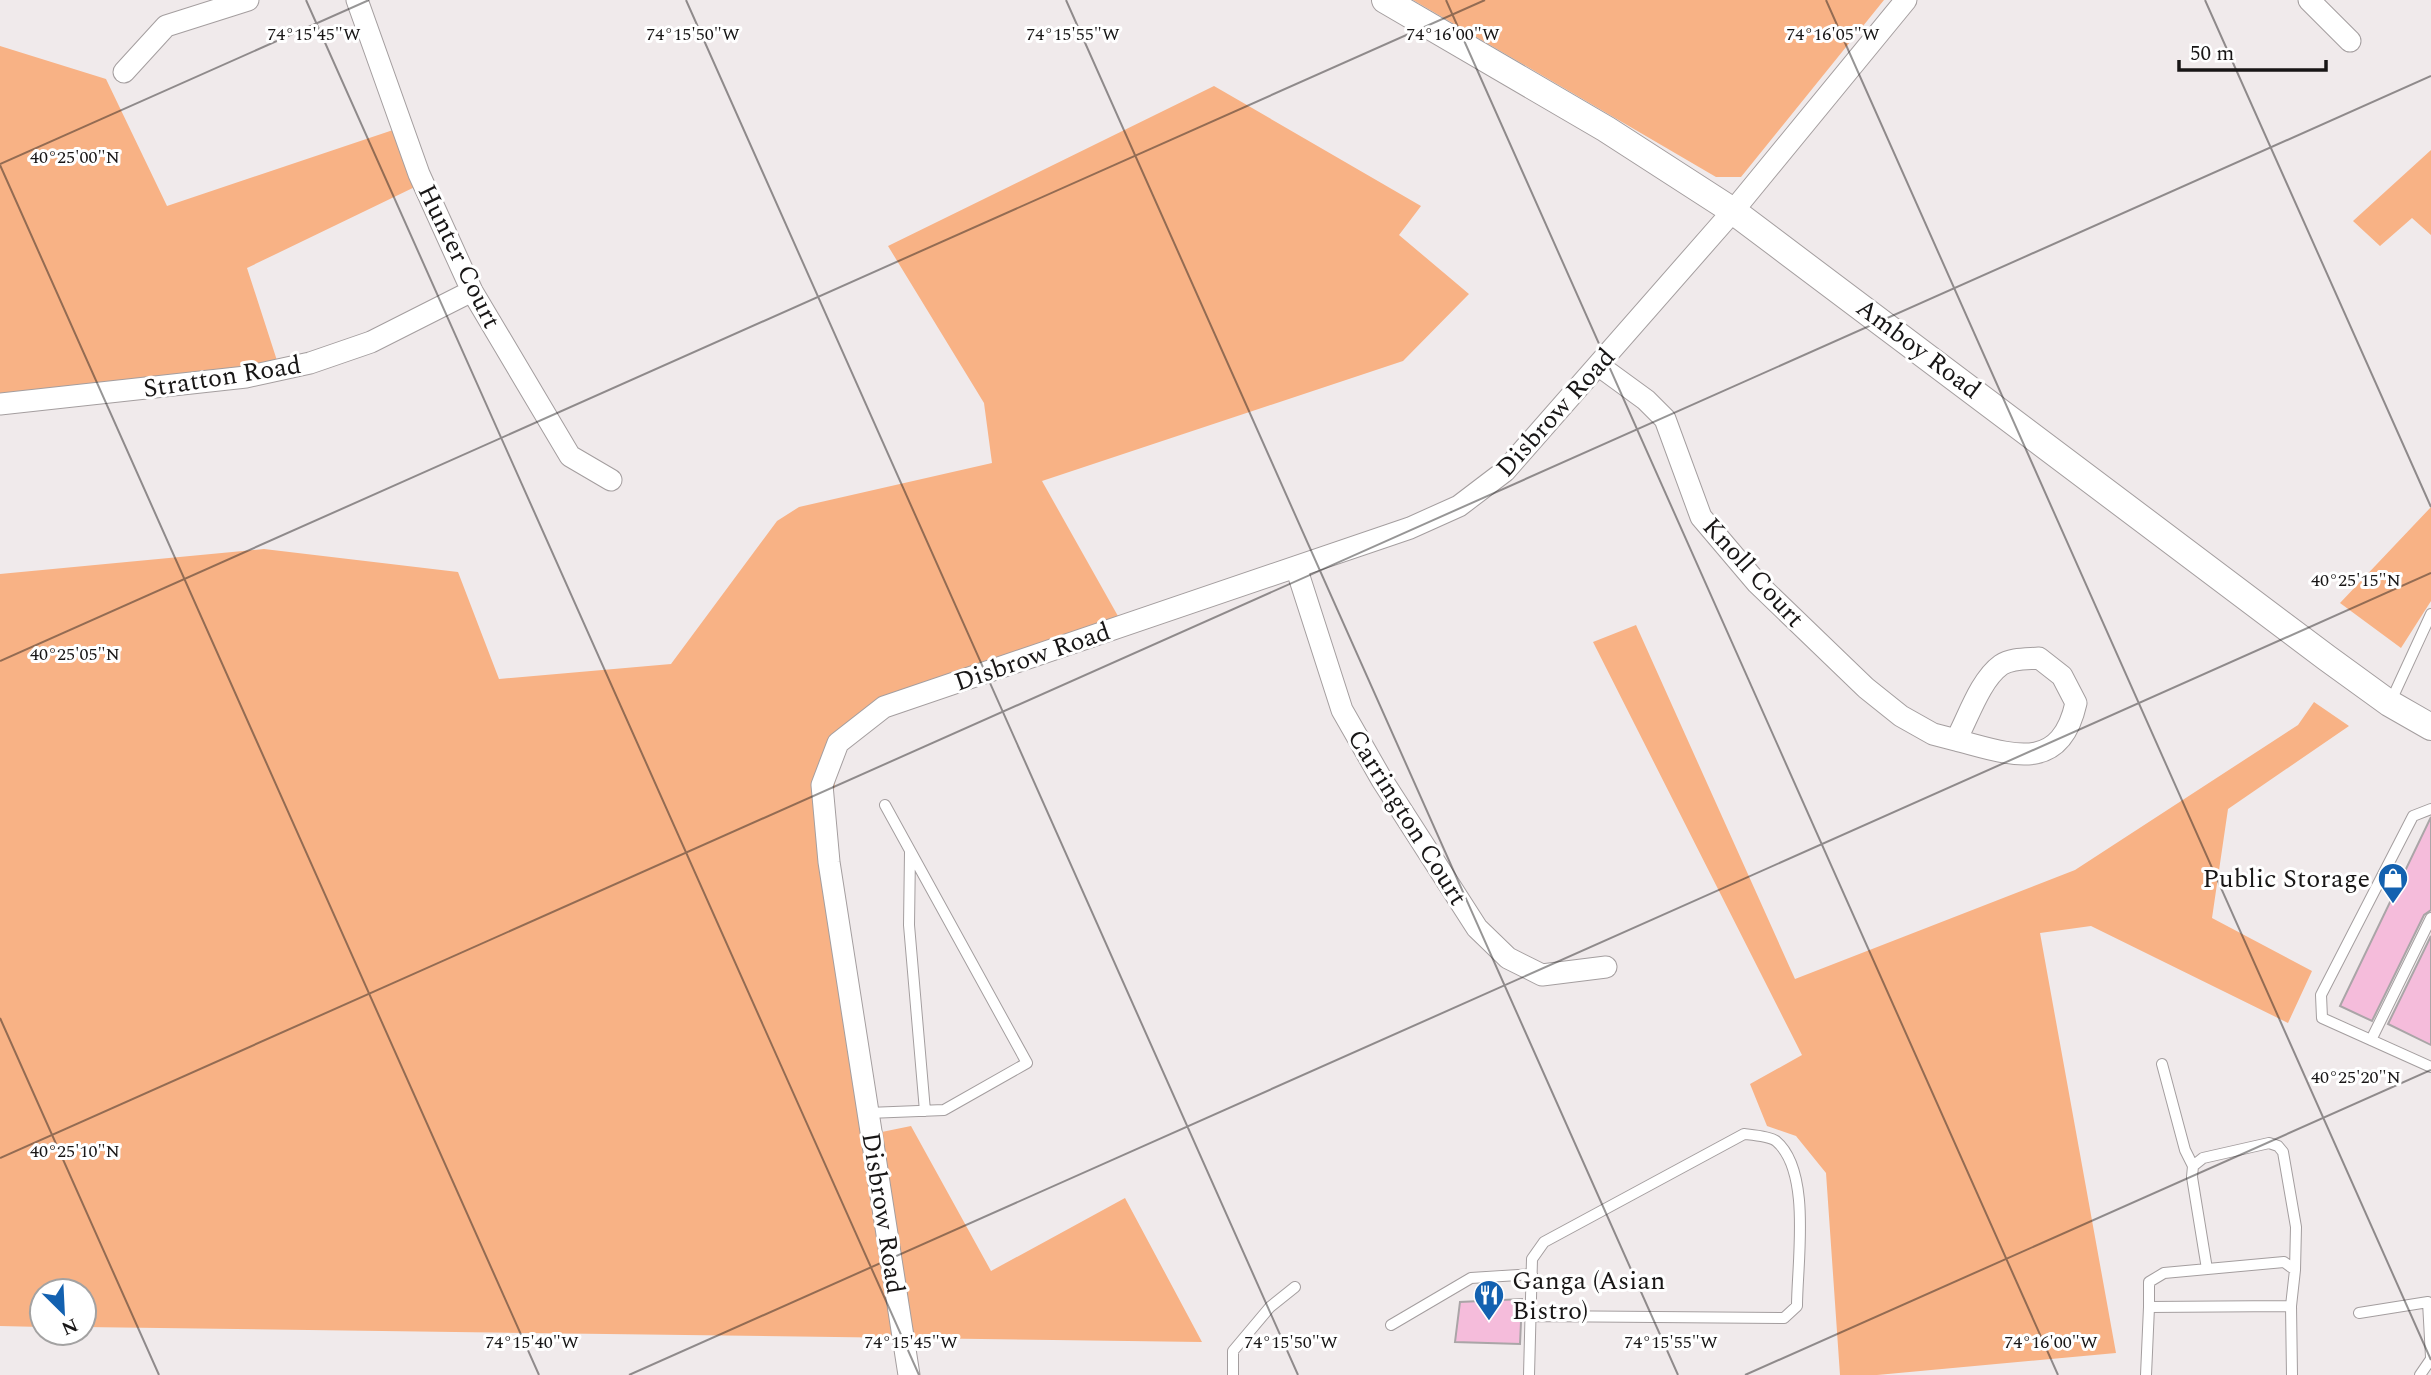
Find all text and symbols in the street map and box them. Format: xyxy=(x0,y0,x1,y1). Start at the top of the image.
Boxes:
text: 74°15'45"W xyxy=(267,21,361,48)
text: 74°15'50"W xyxy=(646,21,740,48)
text: 74°15'55"W xyxy=(1026,21,1120,48)
text: 74°16'00"W xyxy=(1406,21,1500,48)
text: 74°16'05"W xyxy=(1786,21,1880,48)
scale bar xyxy=(2179,28,2326,72)
text: 50 m xyxy=(2190,38,2234,70)
text: 40°25'00"N xyxy=(30,144,120,171)
street label: Hunter Court xyxy=(407,177,511,336)
street label: Amboy Road xyxy=(1847,288,1990,409)
street label: Disbrow Road xyxy=(1486,339,1625,487)
street label: Stratton Road xyxy=(140,345,304,409)
street label: Knoll Court xyxy=(1693,508,1814,637)
text: 40°25'15"N xyxy=(2311,567,2401,594)
street label: Disbrow Road xyxy=(949,612,1116,702)
text: 40°25'05"N xyxy=(30,641,120,668)
street label: Carrington Court xyxy=(1337,721,1477,914)
place label: Public Storage xyxy=(2203,859,2370,899)
shop icon: Public Storage xyxy=(2376,861,2410,905)
text: 40°25'20"N xyxy=(2311,1064,2401,1091)
street label: Disbrow Road xyxy=(851,1130,916,1297)
text: 40°25'10"N xyxy=(30,1138,120,1165)
place label: Ganga (Asian Bistro) xyxy=(1512,1261,1665,1331)
north arrow xyxy=(28,1277,98,1347)
restaurant icon: Ganga (Asian Bistro) xyxy=(1472,1278,1506,1322)
text: N xyxy=(56,1310,82,1343)
text: 74°15'40"W xyxy=(485,1329,579,1356)
text: 74°15'45"W xyxy=(864,1329,958,1356)
text: 74°15'50"W xyxy=(1244,1329,1338,1356)
text: 74°15'55"W xyxy=(1624,1329,1718,1356)
text: 74°16'00"W xyxy=(2004,1329,2098,1356)

